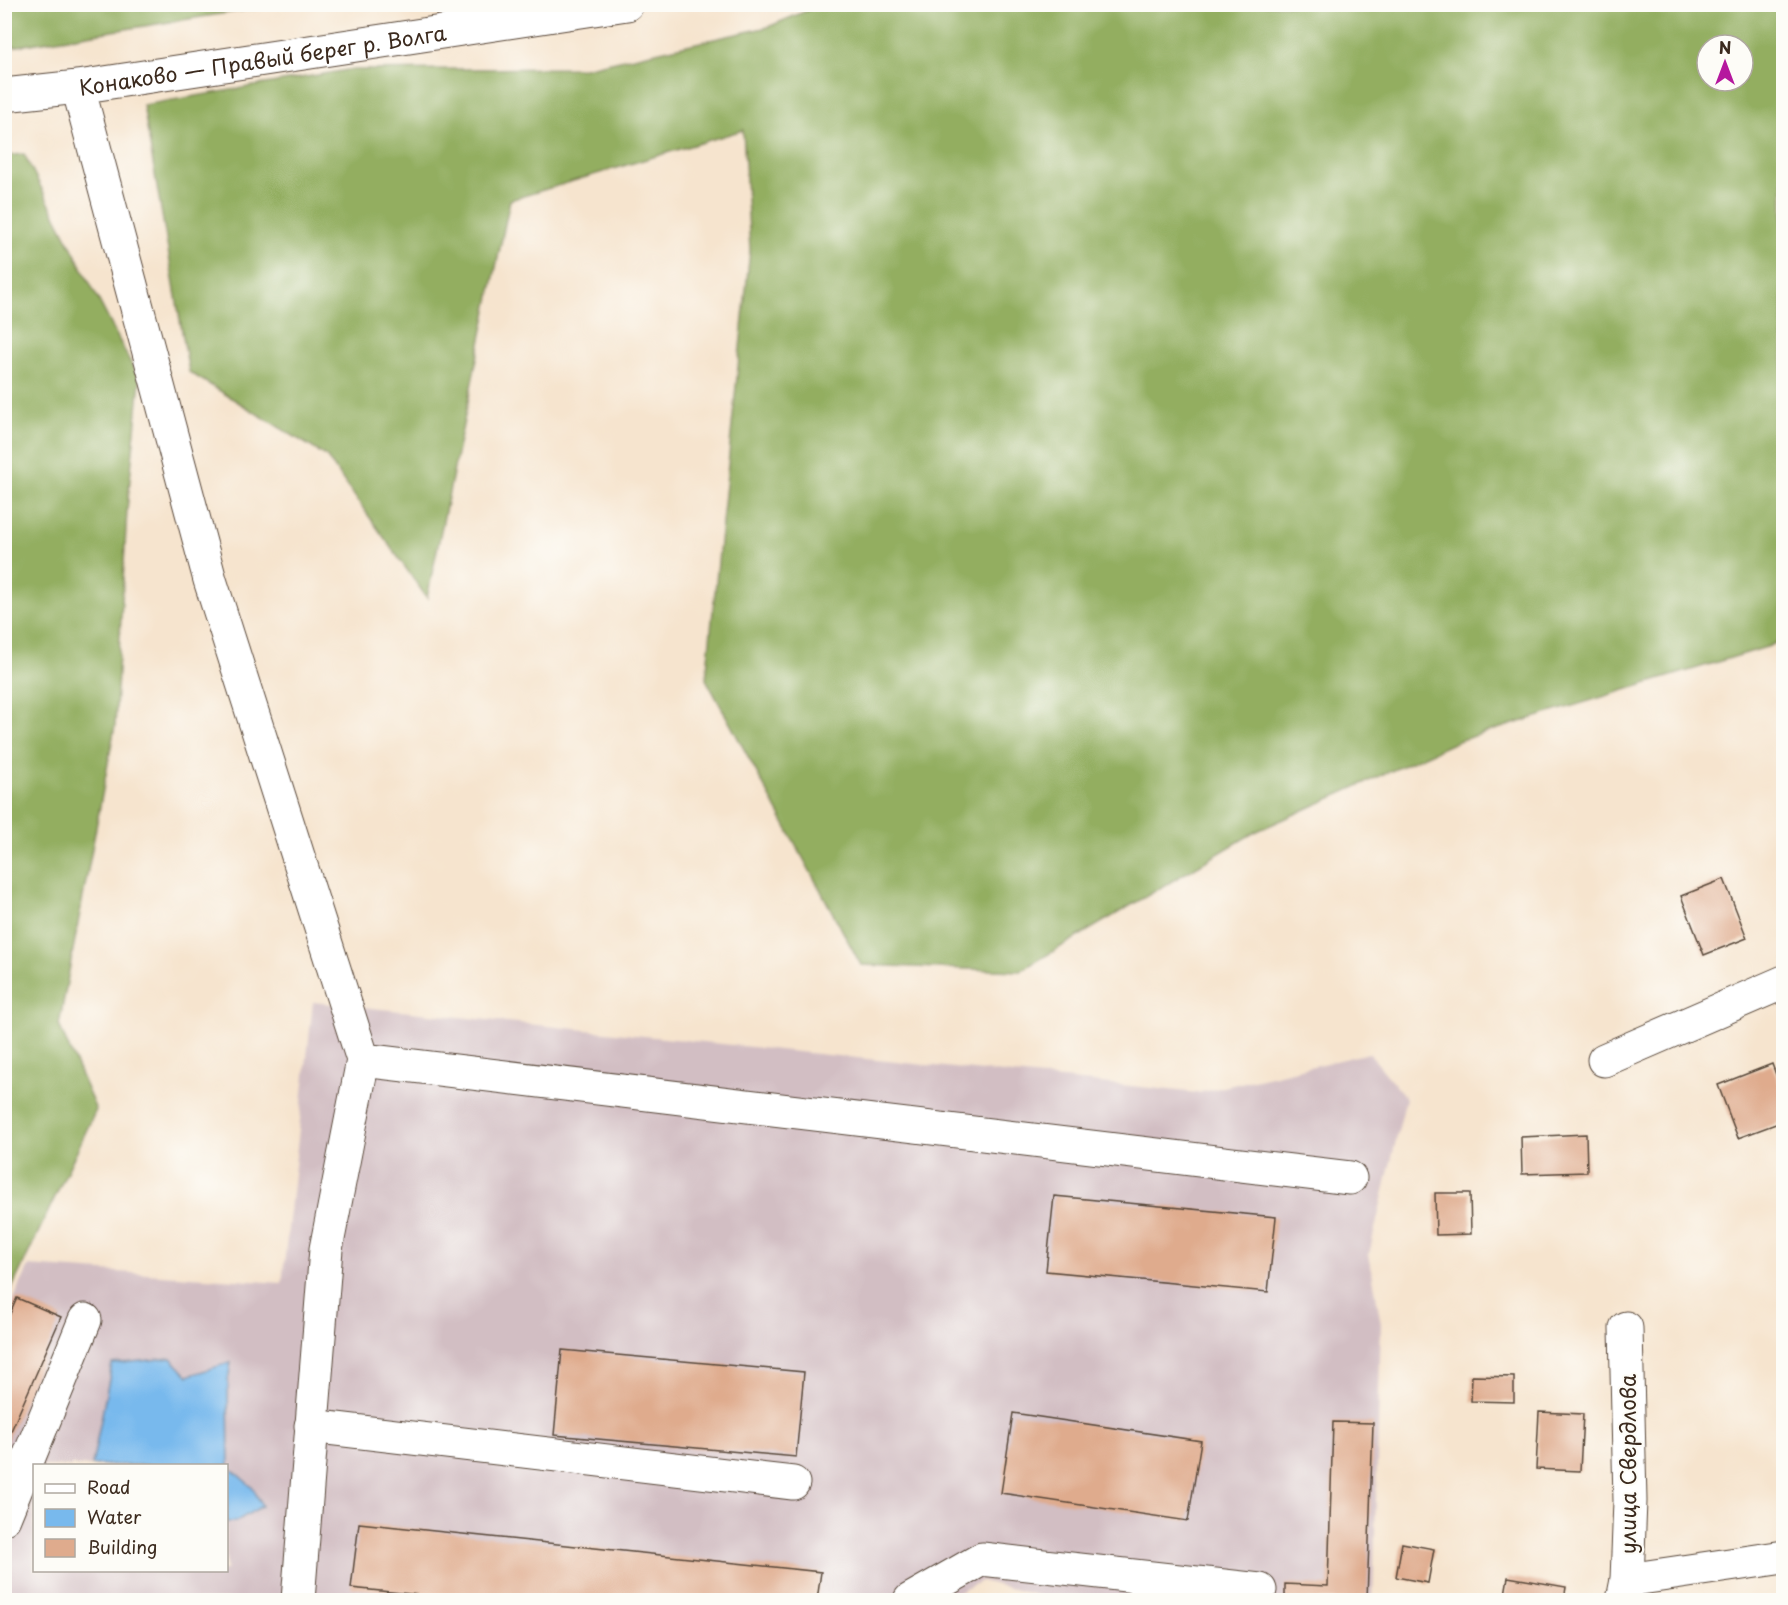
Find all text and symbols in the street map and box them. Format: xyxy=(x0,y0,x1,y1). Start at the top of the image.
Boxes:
street label: Конаково — Правый берег р. Волга xyxy=(77,16,448,103)
north arrow xyxy=(1695,33,1755,93)
text: N xyxy=(1719,35,1731,59)
street label: улица Свердлова xyxy=(1611,1374,1643,1554)
legend xyxy=(33,1464,228,1572)
text: Road xyxy=(87,1473,131,1500)
text: Water xyxy=(87,1503,142,1530)
text: Building xyxy=(87,1533,157,1560)

